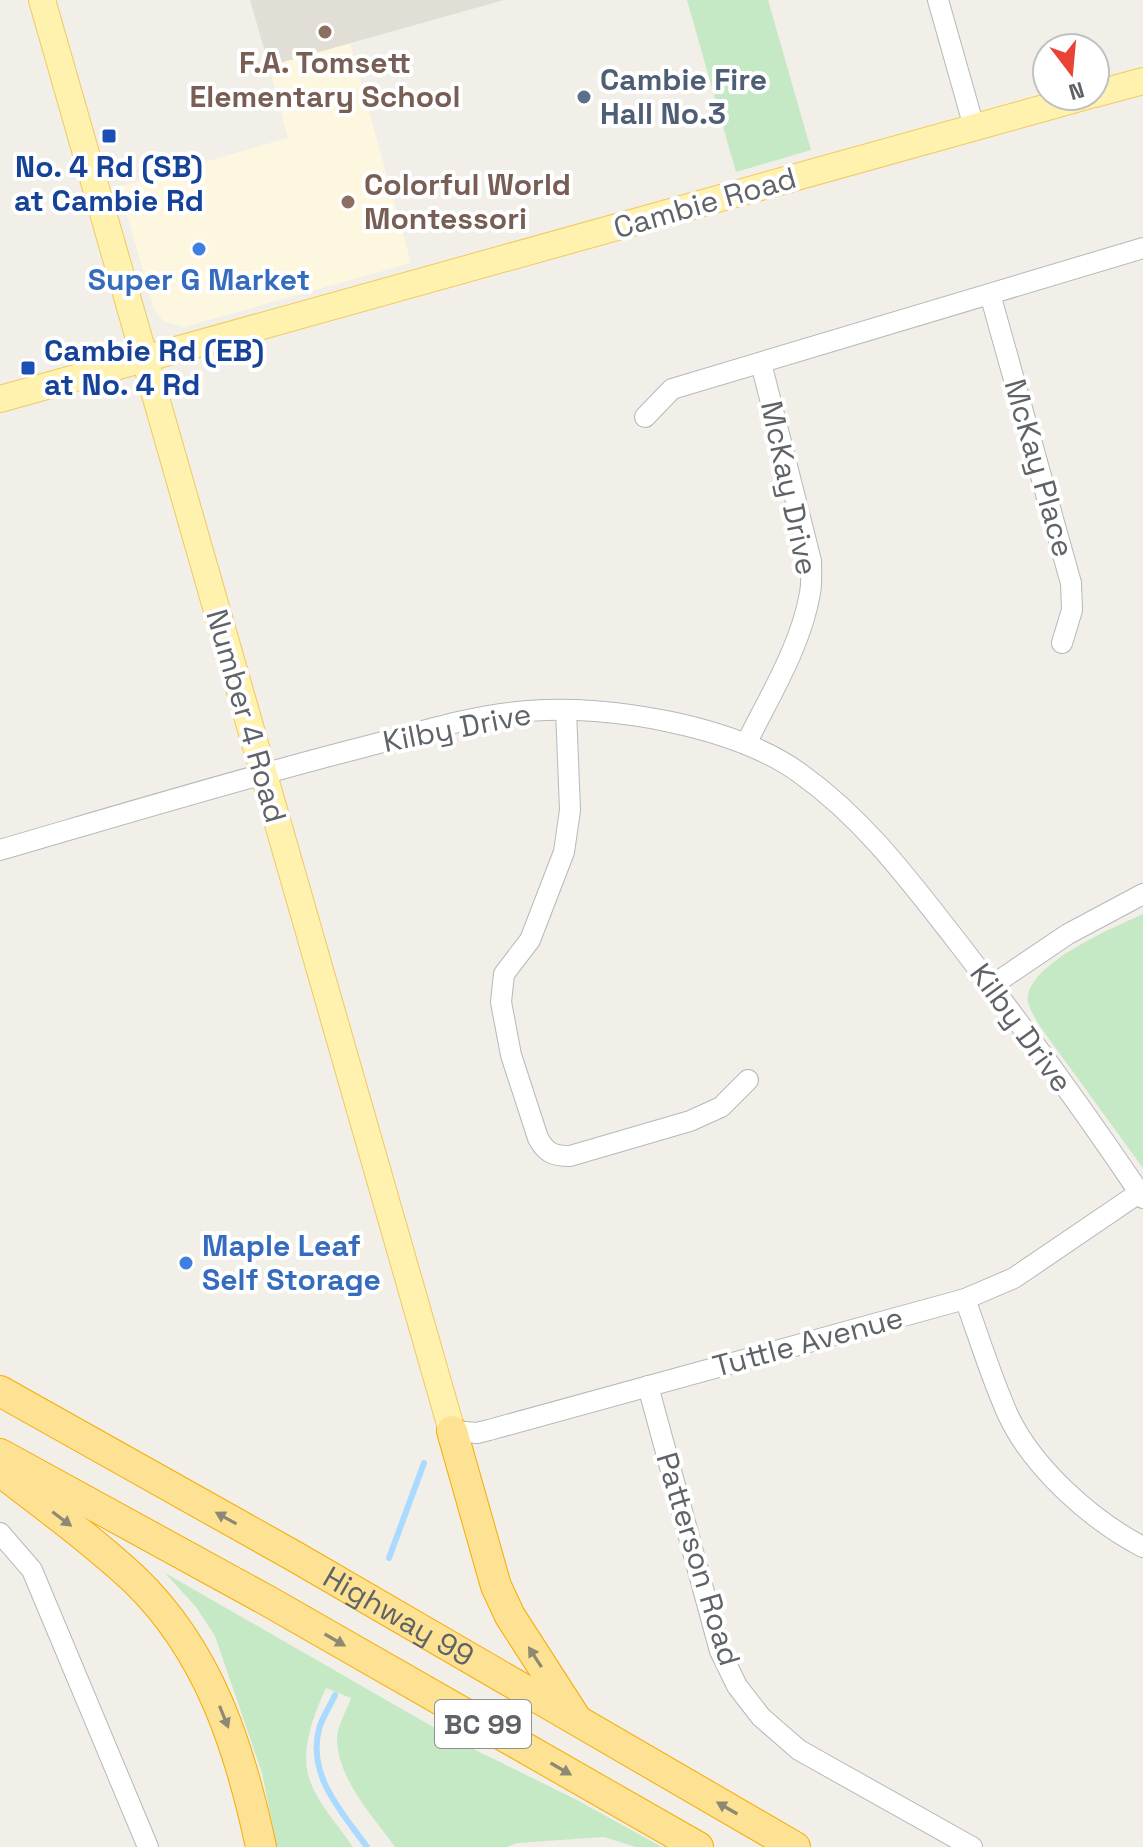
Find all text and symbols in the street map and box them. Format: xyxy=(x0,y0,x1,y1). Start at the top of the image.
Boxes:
marker: F.A. Tomsett Elementary School xyxy=(316,23,334,41)
north arrow xyxy=(1031,32,1111,112)
place label: F.A. Tomsett Elementary School xyxy=(190,43,460,116)
place label: Cambie Fire Hall No.3 xyxy=(600,60,767,133)
text: N xyxy=(1066,76,1087,107)
marker: Cambie Fire Hall No.3 xyxy=(575,88,593,106)
marker: No. 4 Rd (SB) at Cambie Rd xyxy=(100,127,118,145)
place label: No. 4 Rd (SB) at Cambie Rd xyxy=(14,147,204,220)
street label: Cambie Road xyxy=(609,158,801,247)
place label: Colorful World Montessori xyxy=(364,165,571,238)
marker: Colorful World Montessori xyxy=(339,193,357,211)
marker: Super G Market xyxy=(190,240,208,258)
place label: Super G Market xyxy=(88,260,310,299)
place label: Cambie Rd (EB) at No. 4 Rd xyxy=(44,331,264,404)
marker: Cambie Rd (EB) at No. 4 Rd xyxy=(19,359,37,377)
street label: McKay Place xyxy=(996,375,1083,561)
street label: McKay Drive xyxy=(752,397,827,579)
street label: Number 4 Road xyxy=(197,605,296,827)
street label: Kilby Drive xyxy=(379,694,534,761)
street label: Kilby Drive xyxy=(961,955,1081,1100)
place label: Maple Leaf Self Storage xyxy=(202,1226,381,1299)
marker: Maple Leaf Self Storage xyxy=(177,1254,195,1272)
street label: Tuttle Avenue xyxy=(708,1297,907,1386)
street label: Patterson Road xyxy=(647,1447,749,1670)
one-way arrow xyxy=(52,1510,72,1526)
one-way arrow xyxy=(215,1511,237,1525)
street label: Highway 99 xyxy=(316,1557,481,1675)
one-way arrow xyxy=(324,1633,347,1647)
one-way arrow xyxy=(528,1646,543,1667)
road number: BC 99 xyxy=(435,1700,531,1748)
one-way arrow xyxy=(218,1705,231,1729)
one-way arrow xyxy=(550,1762,572,1776)
one-way arrow xyxy=(716,1801,738,1815)

